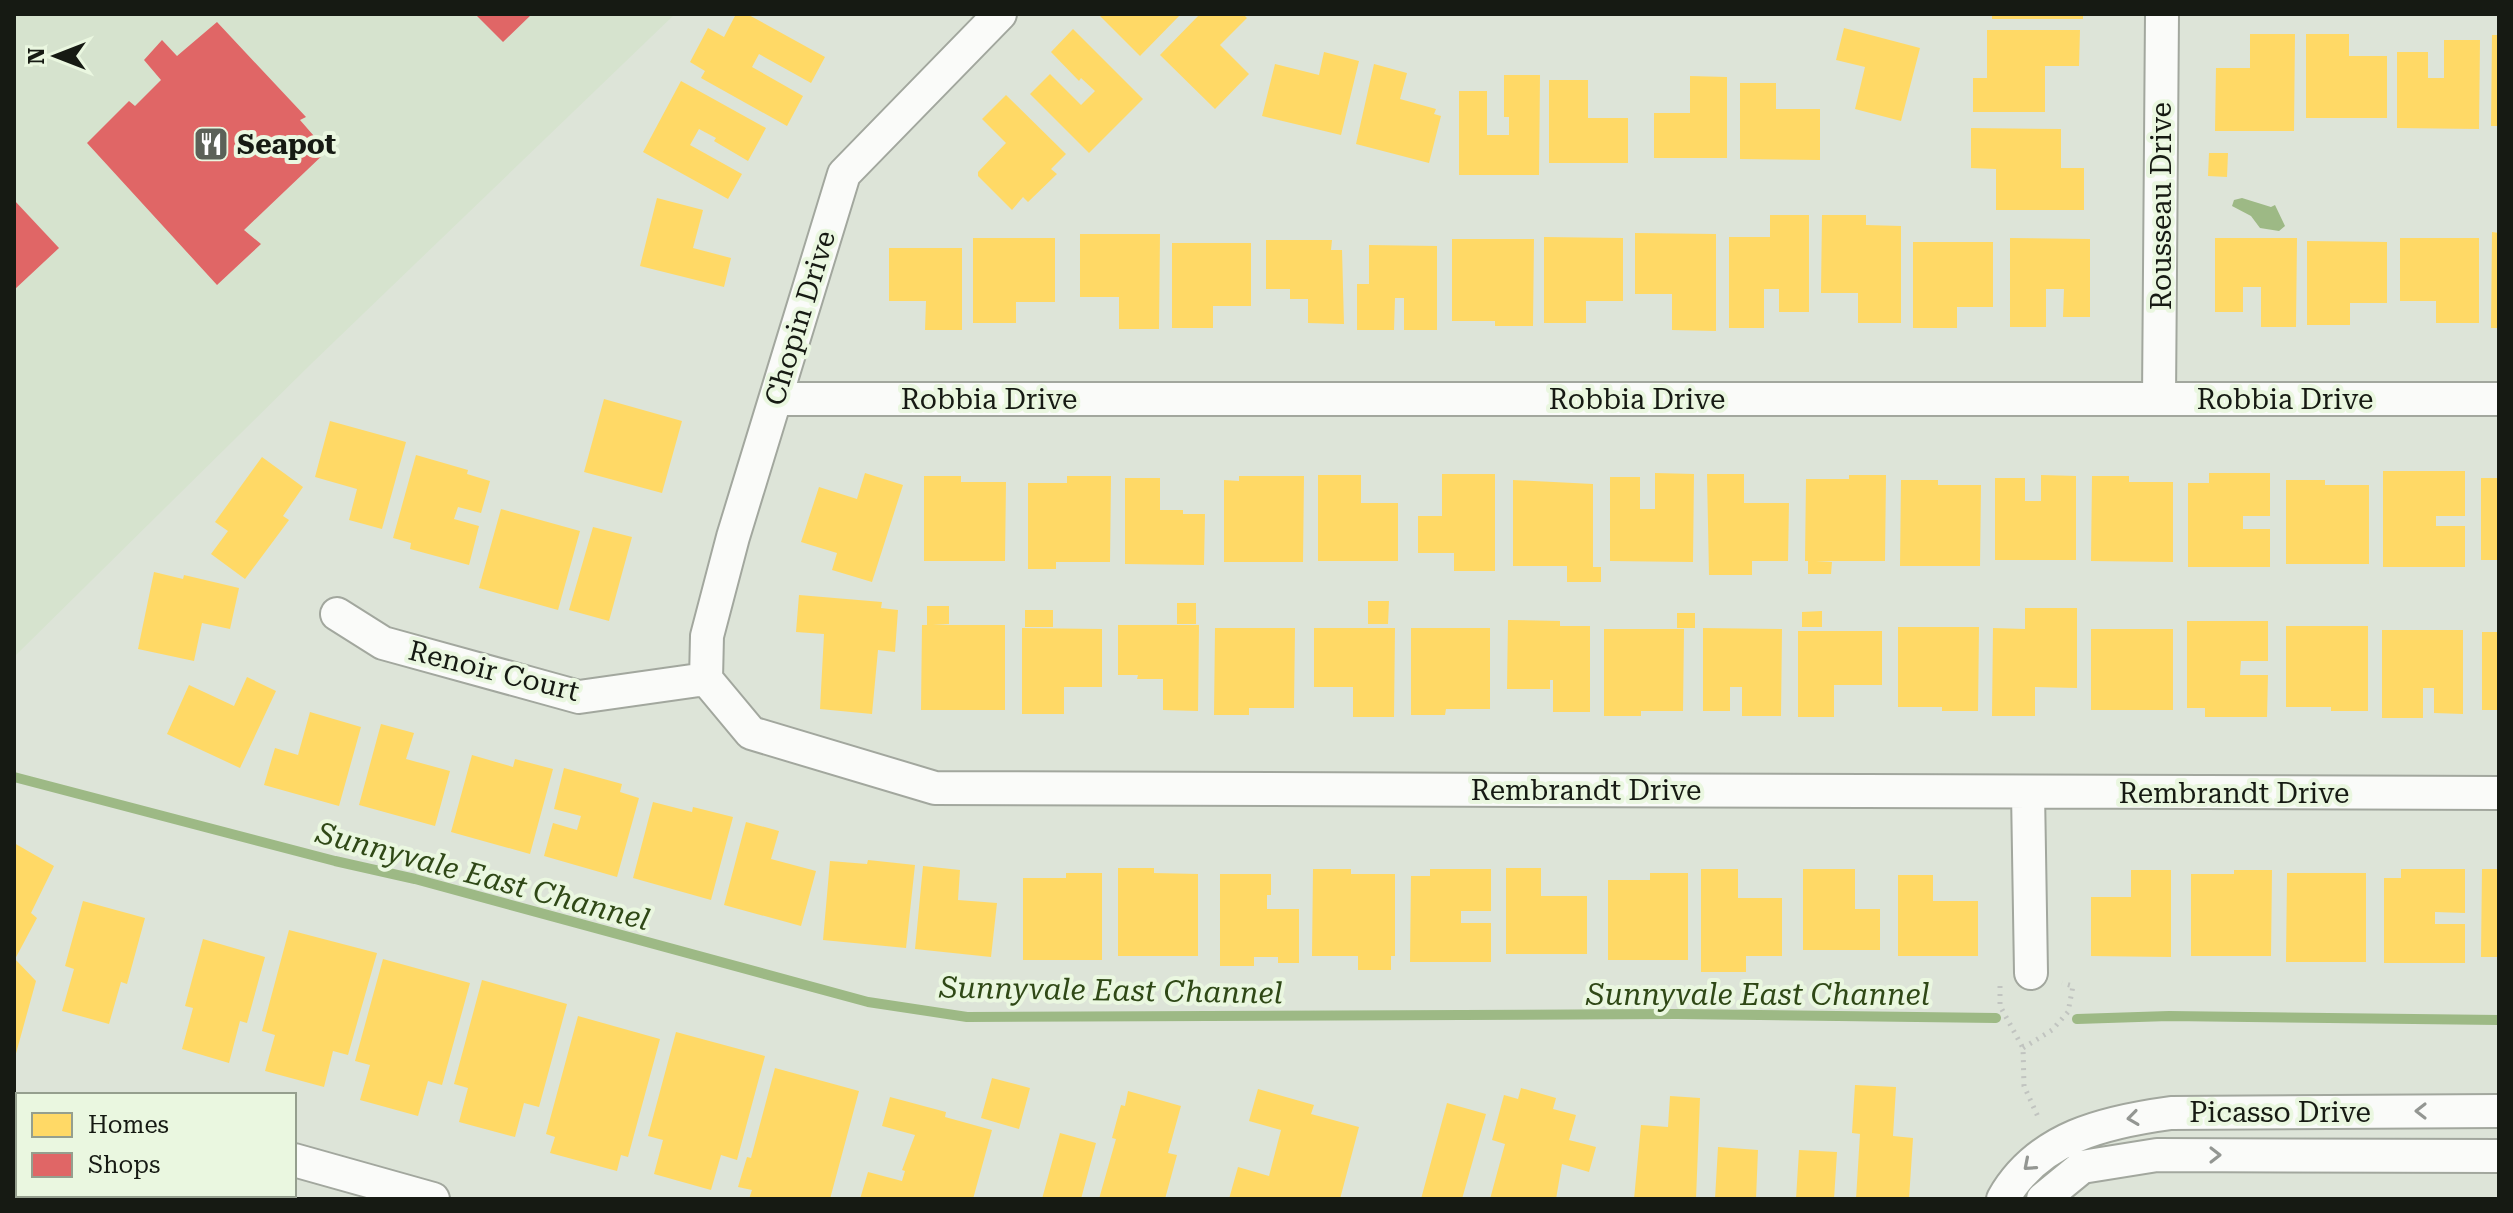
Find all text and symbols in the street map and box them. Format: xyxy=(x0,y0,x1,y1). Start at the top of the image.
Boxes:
north arrow xyxy=(16,16,96,96)
text: N xyxy=(24,47,49,64)
street label: Rousseau Drive xyxy=(2145,102,2178,310)
restaurant icon: Seapot xyxy=(192,125,230,163)
place label: Seapot xyxy=(237,128,336,161)
street label: Chopin Drive xyxy=(758,227,842,409)
street label: Robbia Drive xyxy=(901,383,1077,416)
street label: Robbia Drive xyxy=(1549,383,1725,416)
street label: Robbia Drive xyxy=(2197,383,2373,416)
street label: Renoir Court xyxy=(405,634,583,708)
street label: Rembrandt Drive xyxy=(1471,774,1701,807)
street label: Rembrandt Drive xyxy=(2119,777,2349,810)
water label: Sunnyvale East Channel xyxy=(312,814,653,937)
water label: Sunnyvale East Channel xyxy=(938,969,1283,1010)
water label: Sunnyvale East Channel xyxy=(1585,977,1930,1012)
legend xyxy=(16,1093,296,1197)
street label: Picasso Drive xyxy=(2189,1096,2371,1129)
one-way arrow xyxy=(2414,1102,2427,1120)
one-way arrow xyxy=(2127,1109,2140,1126)
text: Homes xyxy=(88,1111,169,1139)
one-way arrow xyxy=(2209,1146,2222,1164)
text: Shops xyxy=(88,1151,160,1179)
one-way arrow xyxy=(2024,1155,2039,1170)

